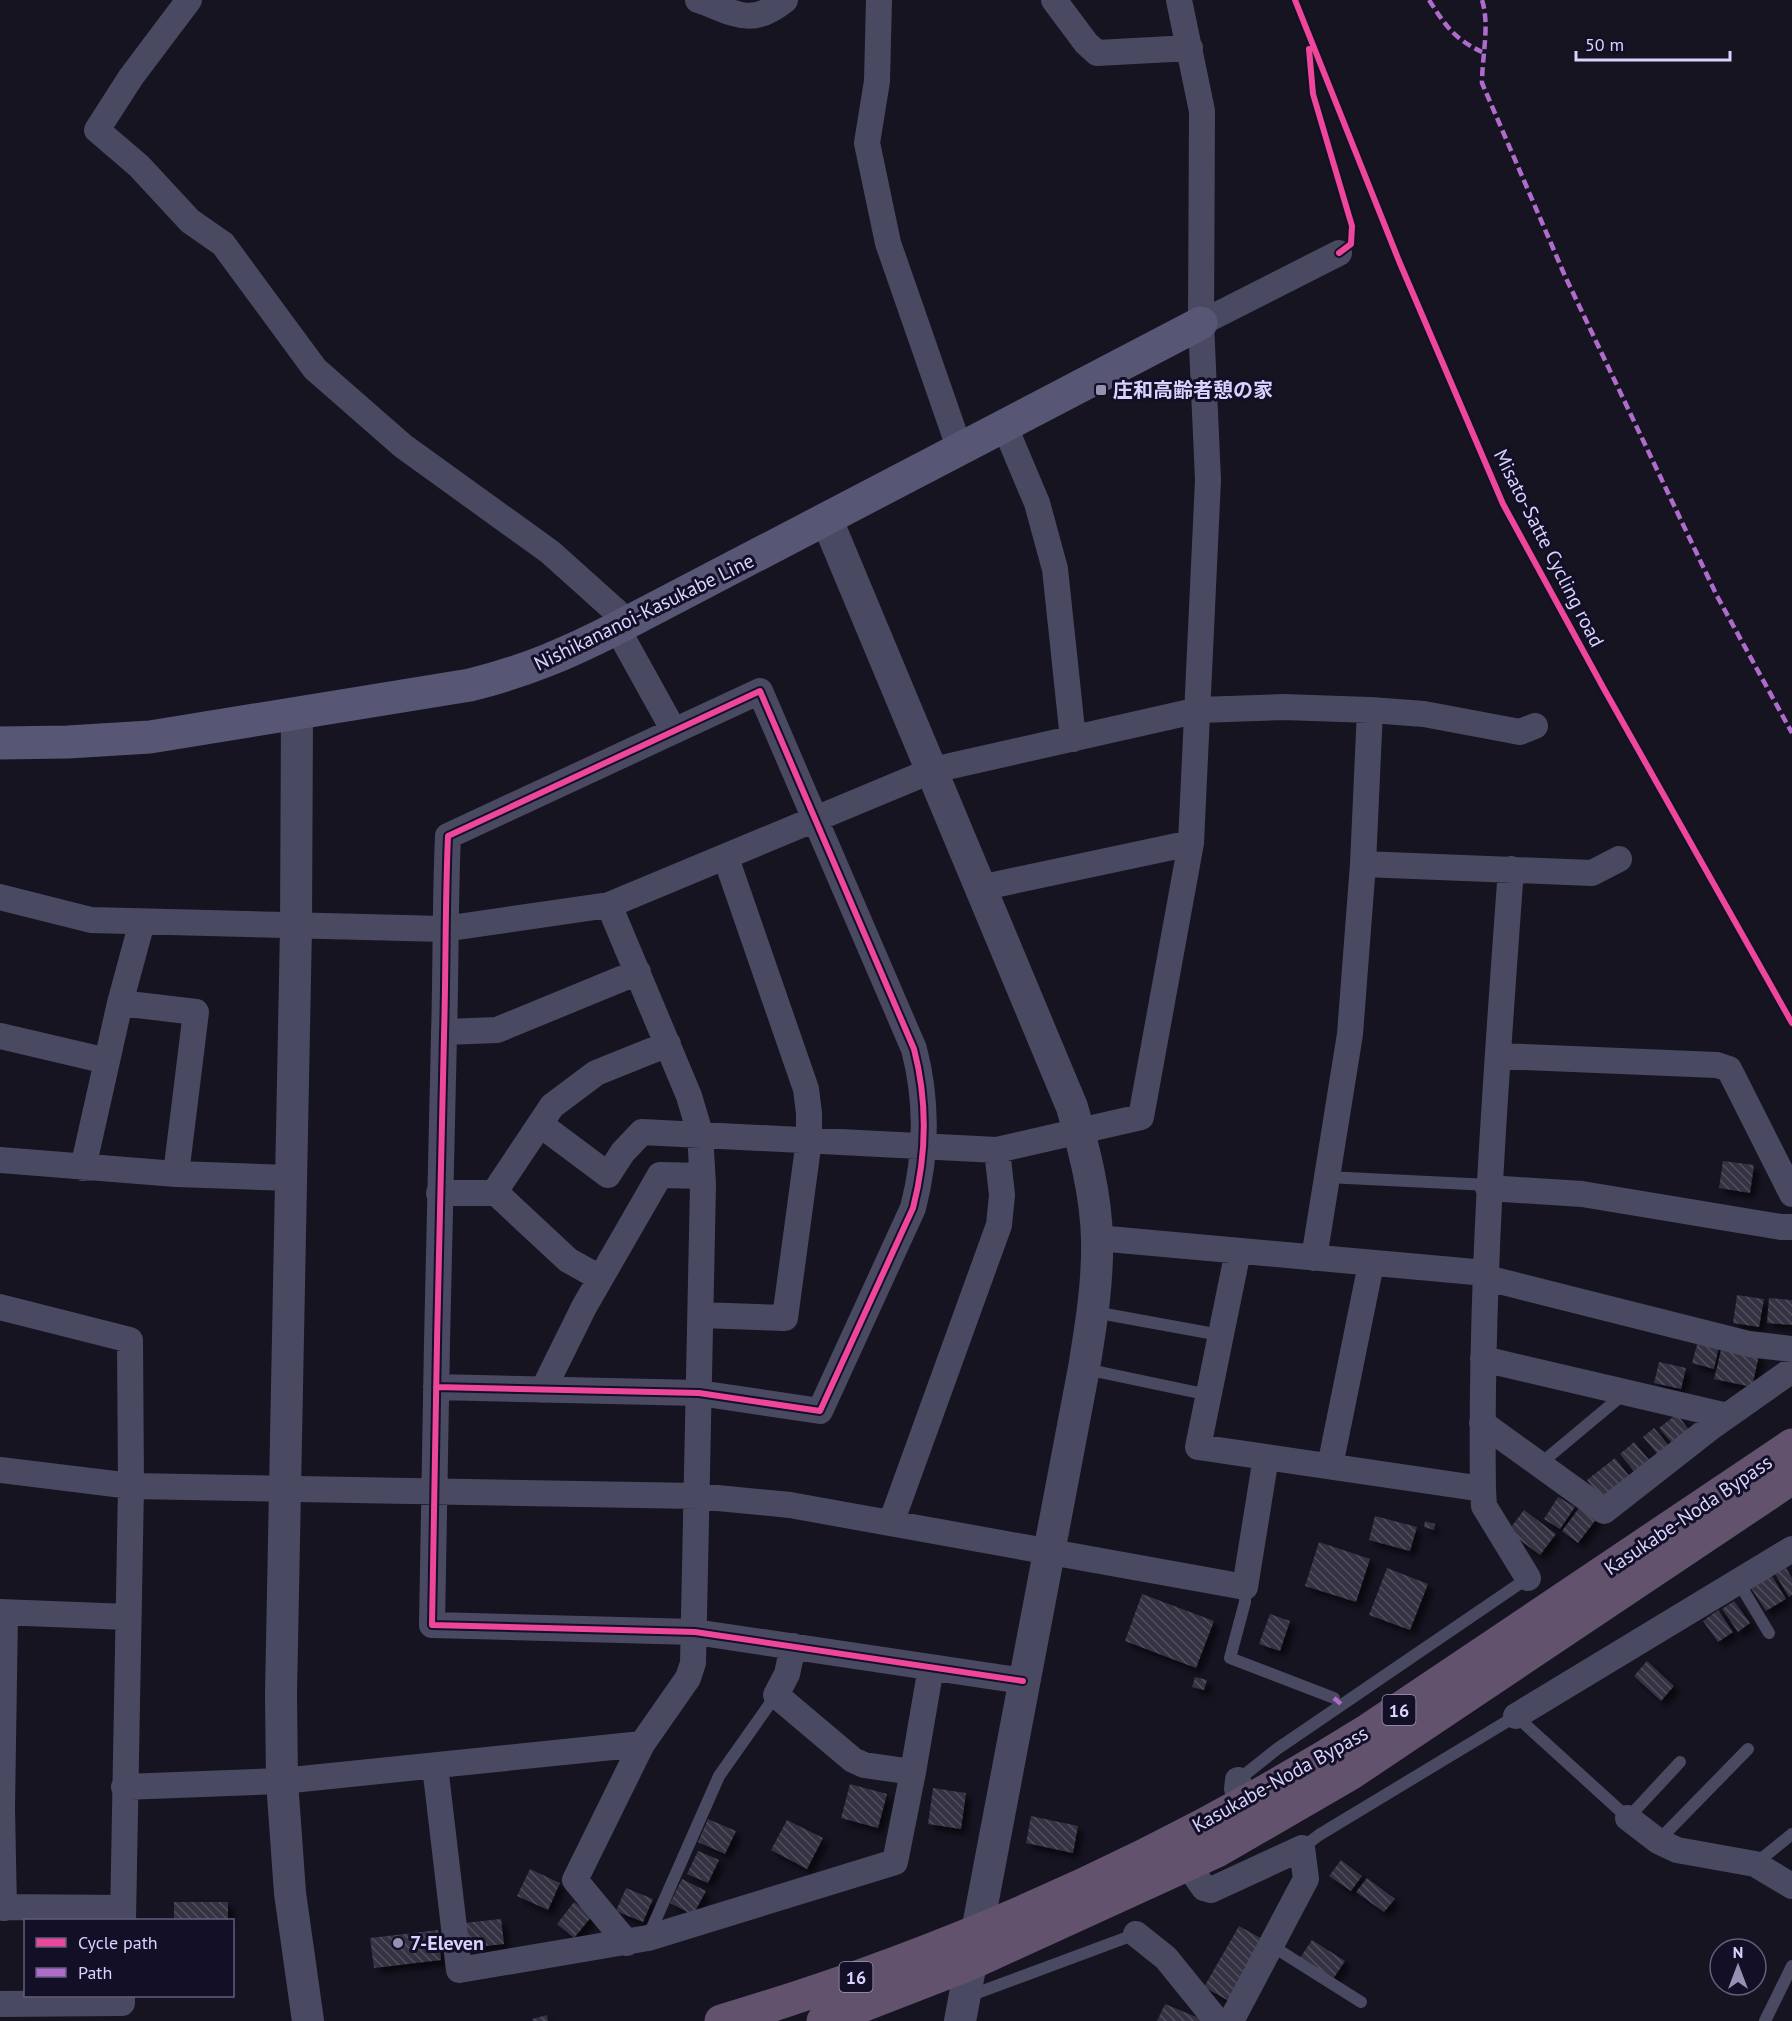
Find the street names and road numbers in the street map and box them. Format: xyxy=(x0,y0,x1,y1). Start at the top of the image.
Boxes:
street label: Misato-Satte Cycling road xyxy=(1488,445,1610,651)
street label: Nishikananoi-Kasukabe Line xyxy=(530,547,758,677)
street label: Kasukabe-Noda Bypass xyxy=(1599,1449,1777,1581)
road number: 16 xyxy=(1382,1695,1416,1725)
street label: Kasukabe-Noda Bypass xyxy=(1187,1720,1373,1838)
road number: 16 xyxy=(840,1962,872,1992)

